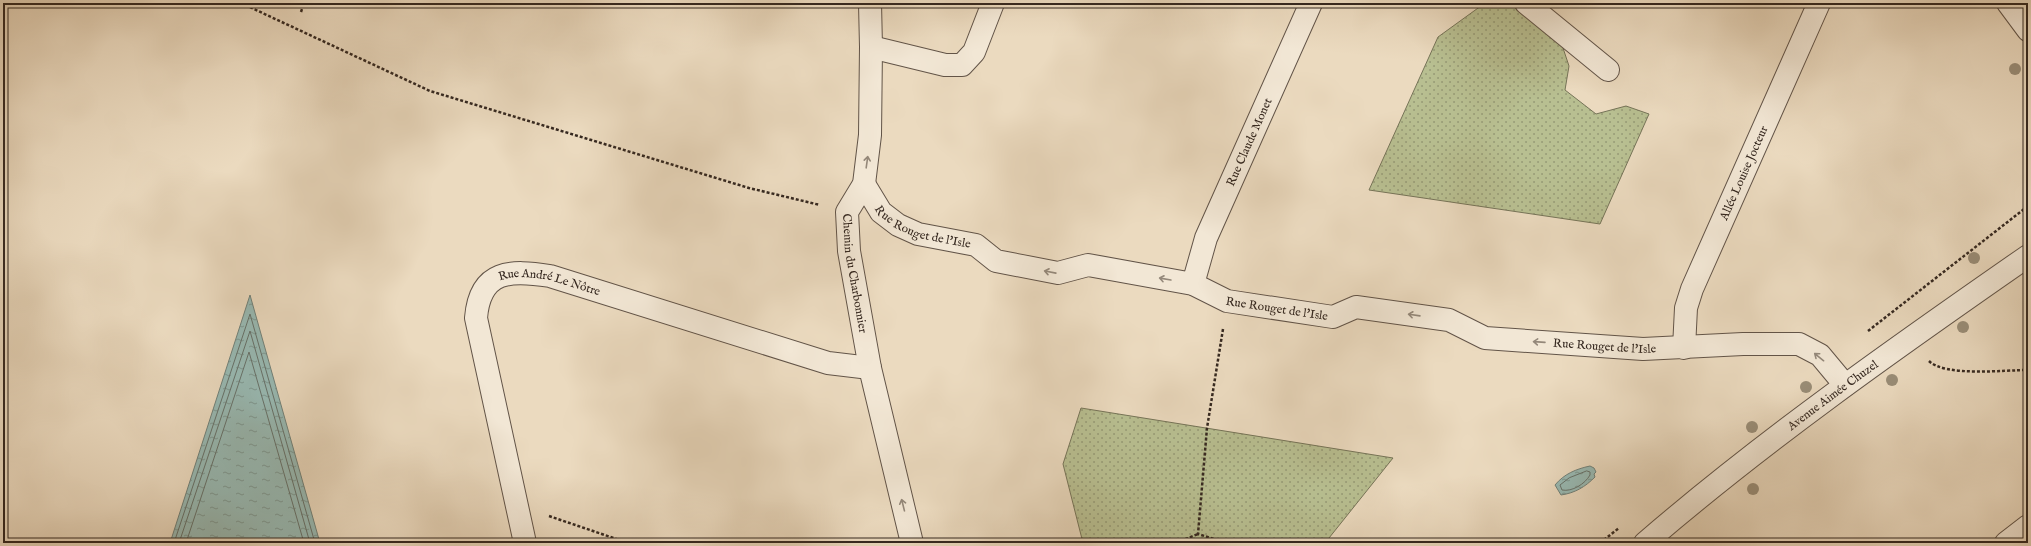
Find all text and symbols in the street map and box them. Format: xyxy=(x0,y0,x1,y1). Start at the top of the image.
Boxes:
street label: Rue Claude Monet xyxy=(1223,96,1275,188)
street label: Allée Louise Jocteur xyxy=(1716,123,1771,223)
one-way arrow xyxy=(863,155,871,168)
street label: Rue Rouget de l'Isle xyxy=(871,203,972,251)
street label: Chemin du Charbonnier xyxy=(840,213,871,335)
street label: Rue André Le Nôtre xyxy=(496,266,603,299)
one-way arrow xyxy=(1044,267,1057,275)
one-way arrow xyxy=(1159,274,1172,282)
street label: Rue Rouget de l'Isle xyxy=(1225,293,1329,324)
one-way arrow xyxy=(1408,311,1421,319)
street label: Rue Rouget de l'Isle xyxy=(1553,335,1657,356)
one-way arrow xyxy=(1533,338,1546,345)
one-way arrow xyxy=(1814,352,1824,361)
street label: Avenue Aimée Chuzel xyxy=(1783,356,1881,434)
one-way arrow xyxy=(899,499,906,512)

